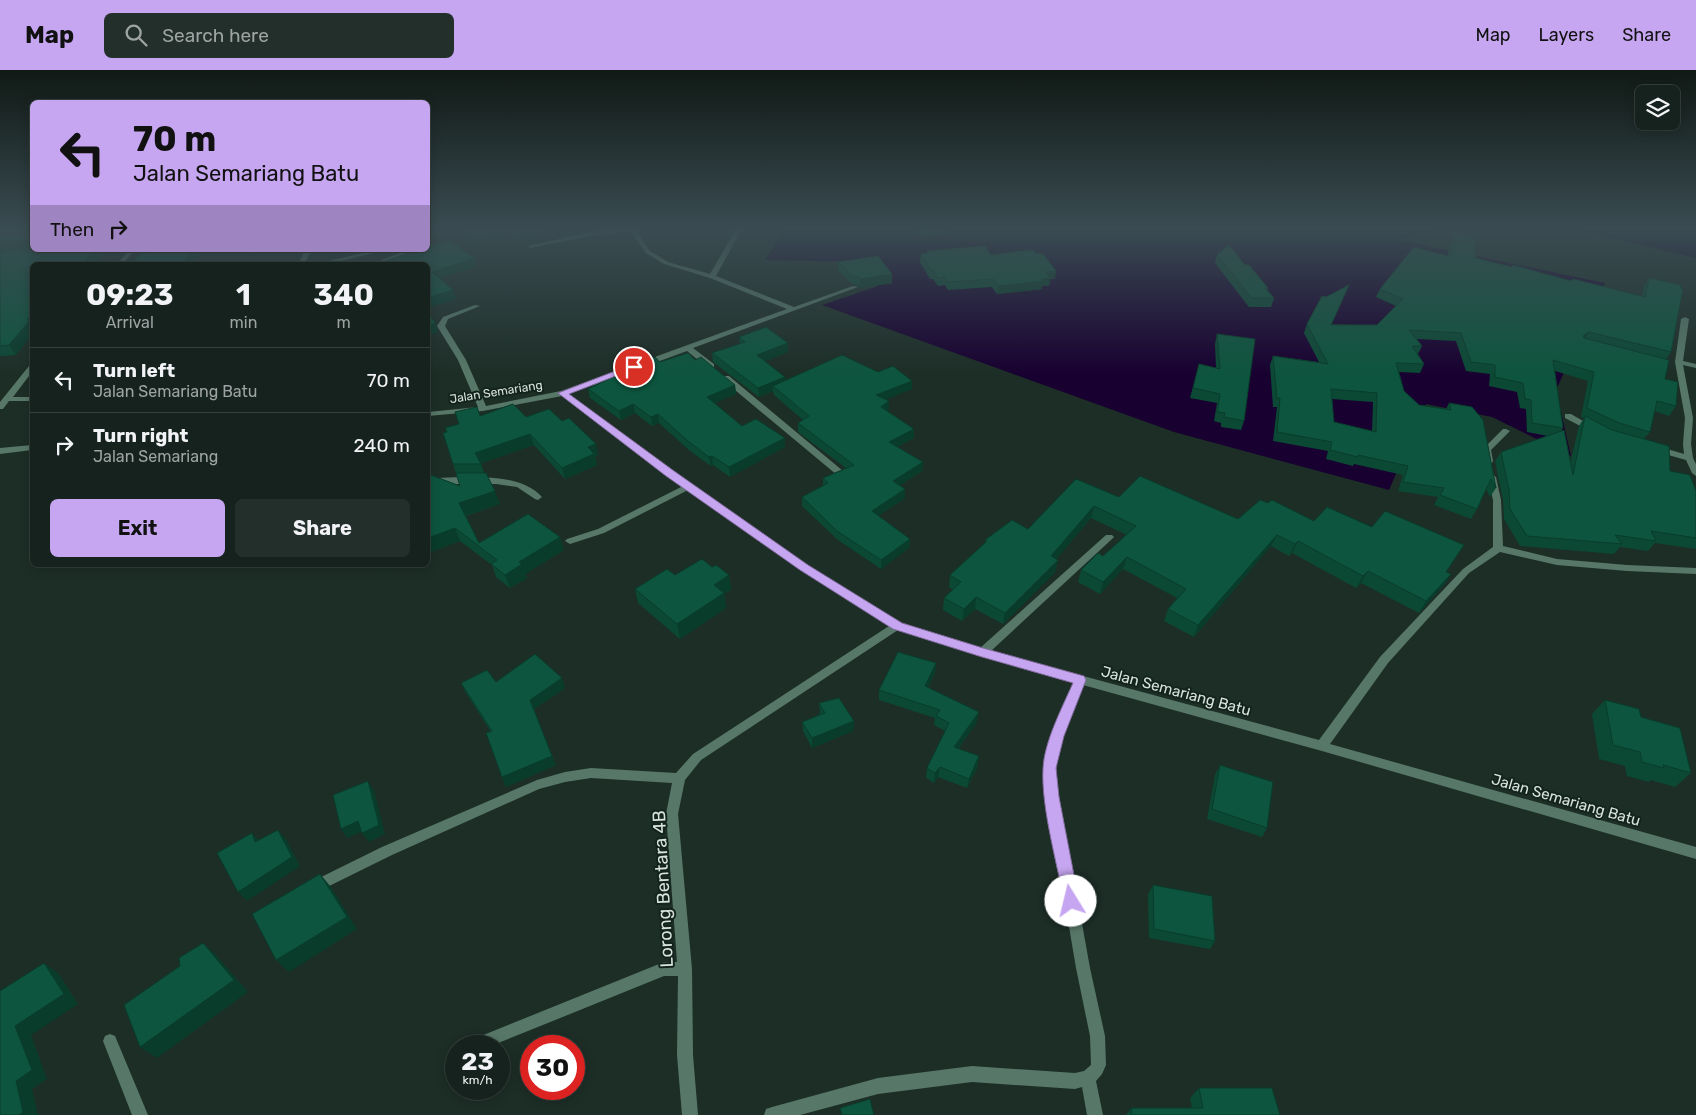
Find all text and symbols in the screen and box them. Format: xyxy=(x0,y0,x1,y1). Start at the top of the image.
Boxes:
search box xyxy=(104,13,454,58)
text: Map xyxy=(25,21,74,49)
icon: search xyxy=(122,21,150,49)
text: Search here xyxy=(162,24,269,47)
text: Map xyxy=(1476,24,1511,46)
text: Layers xyxy=(1539,24,1594,46)
text: Share xyxy=(1622,24,1671,46)
map controls xyxy=(1635,85,1680,130)
button: layers xyxy=(1635,85,1680,130)
text: 70 m xyxy=(133,118,216,160)
icon: left xyxy=(50,120,115,185)
text: Jalan Semariang Batu xyxy=(133,160,359,187)
icon: right xyxy=(104,215,132,243)
text: Then xyxy=(50,218,94,241)
text: 09:23 xyxy=(86,277,174,313)
text: 1 xyxy=(236,277,251,313)
text: 340 xyxy=(313,277,374,313)
text: Arrival xyxy=(106,313,154,332)
text: min xyxy=(230,313,257,332)
text: m xyxy=(337,313,351,332)
pin xyxy=(613,346,655,388)
icon: arrive xyxy=(620,353,648,381)
text: Turn left xyxy=(93,359,175,382)
icon: left xyxy=(50,366,78,394)
text: 70 m xyxy=(367,369,410,392)
street label: Jalan Semariang xyxy=(449,378,543,406)
text: Jalan Semariang Batu xyxy=(93,382,258,401)
text: Turn right xyxy=(93,424,188,447)
icon: right xyxy=(50,431,78,459)
text: 240 m xyxy=(354,434,410,457)
text: Jalan Semariang xyxy=(93,447,218,466)
button: Exit xyxy=(50,499,225,557)
button: Share xyxy=(235,499,410,557)
street label: Jalan Semariang Batu xyxy=(1099,662,1253,720)
street label: Jalan Semariang Batu xyxy=(1489,770,1643,830)
street label: Lorong Bentara 4B xyxy=(648,810,678,968)
position arrow xyxy=(1044,874,1096,926)
speed limit sign: 30 xyxy=(520,1035,585,1100)
text: 23 xyxy=(461,1047,494,1076)
text: km/h xyxy=(463,1073,492,1087)

